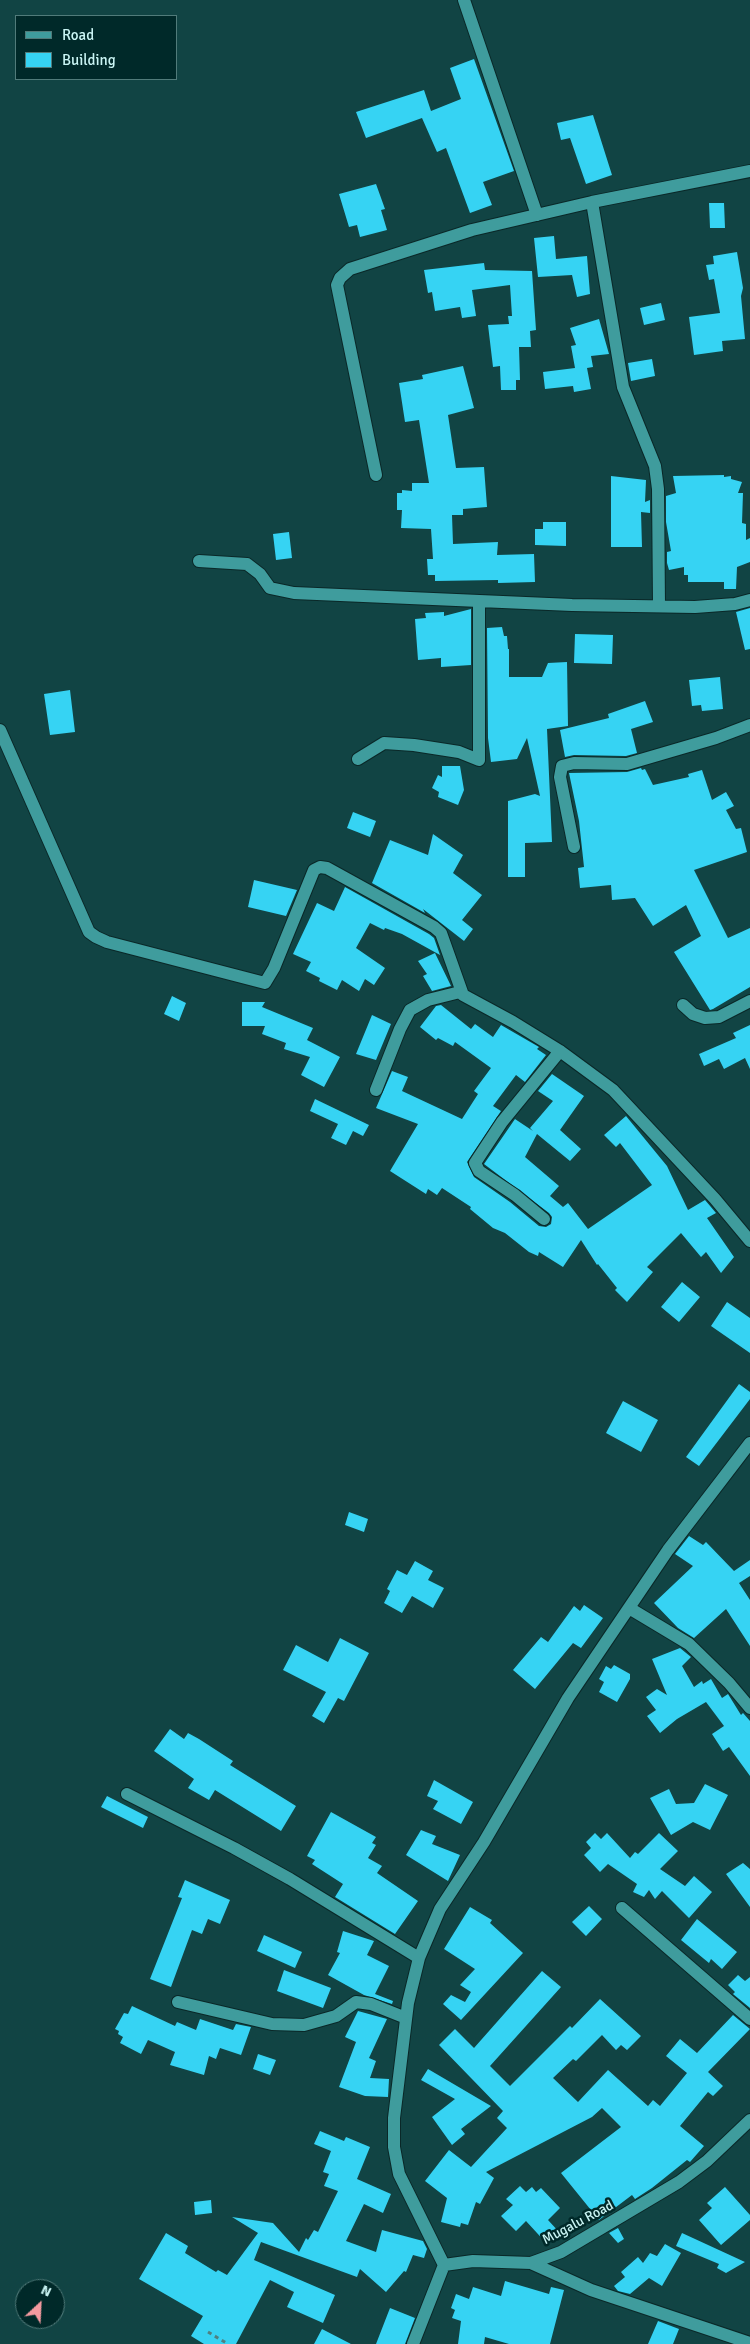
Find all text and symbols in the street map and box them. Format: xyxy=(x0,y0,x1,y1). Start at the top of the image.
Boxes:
legend xyxy=(15,15,178,80)
text: Road xyxy=(62,26,94,44)
text: Building xyxy=(62,51,116,69)
street label: Mugalu Road xyxy=(540,2197,616,2249)
north arrow xyxy=(15,2279,65,2329)
text: N xyxy=(38,2281,54,2301)

